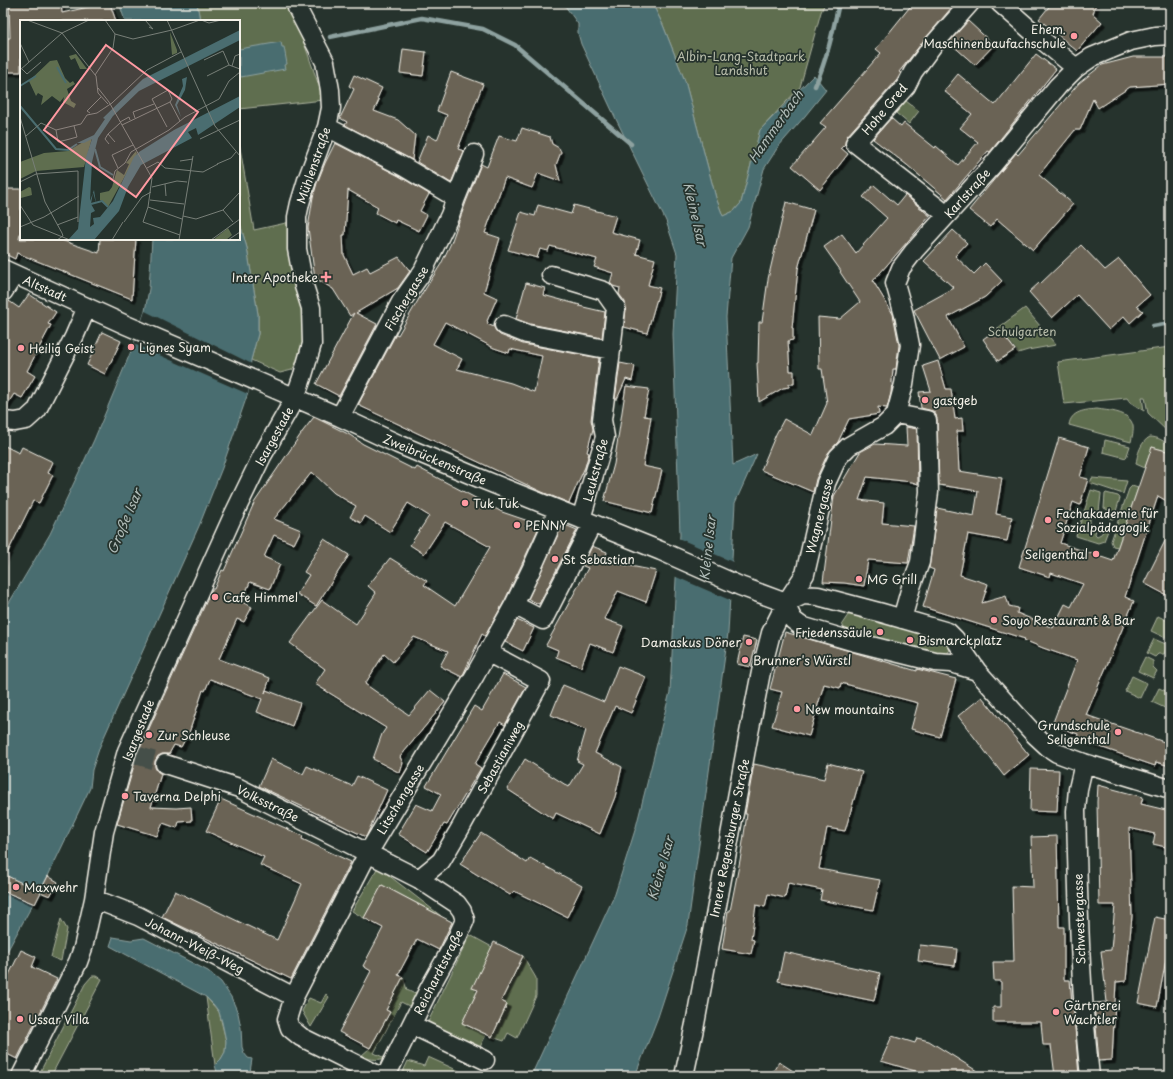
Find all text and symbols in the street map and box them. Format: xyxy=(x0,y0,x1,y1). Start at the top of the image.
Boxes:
inset map xyxy=(20,20,240,240)
place label: Ehem. Maschinenbaufachschule xyxy=(924,20,1066,52)
marker: Ehem. Maschinenbaufachschule xyxy=(1069,31,1079,41)
park label: Albin-Lang-Stadtpark Landshut xyxy=(677,47,805,79)
street label: Hohe Gred xyxy=(857,79,911,139)
water label: Hammerbach xyxy=(743,85,807,166)
street label: Mühlenstraße xyxy=(291,124,335,206)
street label: Karlstraße xyxy=(940,164,994,222)
water label: Kleine Isar xyxy=(679,180,713,250)
street label: Fischergasse xyxy=(380,262,432,334)
place label: Inter Apotheke xyxy=(232,268,318,286)
street label: Altstadt xyxy=(20,270,70,306)
marker: Inter Apotheke xyxy=(321,272,331,282)
park label: Schulgarten xyxy=(988,322,1056,340)
place label: Lignes Syam xyxy=(139,338,211,356)
place label: Heilig Geist xyxy=(29,339,94,357)
marker: Lignes Syam xyxy=(126,342,136,352)
marker: Heilig Geist xyxy=(16,343,26,353)
place label: gastgeb xyxy=(933,391,977,409)
marker: gastgeb xyxy=(920,395,930,405)
street label: Isargestade xyxy=(250,403,298,469)
street label: Zweibrückenstraße xyxy=(380,429,490,489)
street label: Leukstraße xyxy=(578,436,612,504)
street label: Wagnergasse xyxy=(801,476,837,556)
water label: Große Isar xyxy=(102,483,147,556)
place label: Tuk Tuk xyxy=(473,494,519,512)
marker: Tuk Tuk xyxy=(460,498,470,508)
place label: Fachakademie für Sozialpädagogik xyxy=(1056,504,1159,536)
water label: Kleine Isar xyxy=(694,513,720,581)
marker: Fachakademie für Sozialpädagogik xyxy=(1043,515,1053,525)
place label: PENNY xyxy=(525,516,568,534)
marker: PENNY xyxy=(512,520,522,530)
place label: Seligenthal xyxy=(1024,545,1088,563)
marker: Seligenthal xyxy=(1091,549,1101,559)
place label: St Sebastian xyxy=(563,550,635,568)
marker: St Sebastian xyxy=(550,554,560,564)
place label: MG Grill xyxy=(867,570,917,588)
marker: MG Grill xyxy=(854,574,864,584)
place label: Cafe Himmel xyxy=(223,588,298,606)
marker: Cafe Himmel xyxy=(210,592,220,602)
place label: Soyo Restaurant & Bar xyxy=(1002,611,1135,629)
marker: Soyo Restaurant & Bar xyxy=(989,615,999,625)
place label: Friedenssäule xyxy=(795,623,872,641)
marker: Friedenssäule xyxy=(875,627,885,637)
place label: Bismarckplatz xyxy=(918,631,1002,649)
place label: Damaskus Döner xyxy=(641,633,741,651)
marker: Bismarckplatz xyxy=(905,635,915,645)
marker: Damaskus Döner xyxy=(744,637,754,647)
place label: Brunner's Würstl xyxy=(753,651,851,669)
marker: Brunner's Würstl xyxy=(740,655,750,665)
street label: Isargestade xyxy=(118,697,158,763)
place label: New mountains xyxy=(805,700,895,718)
marker: New mountains xyxy=(792,704,802,714)
place label: Grundschule Seligenthal xyxy=(1038,716,1110,748)
street label: Sebastianiweg xyxy=(472,717,528,797)
place label: Zur Schleuse xyxy=(157,726,231,744)
marker: Grundschule Seligenthal xyxy=(1113,727,1123,737)
marker: Zur Schleuse xyxy=(144,730,154,740)
street label: Innere Regensburger Straße xyxy=(705,757,753,919)
street label: Litschengasse xyxy=(372,760,428,838)
street label: Volksstraße xyxy=(234,780,302,826)
place label: Taverna Delphi xyxy=(133,787,221,805)
marker: Taverna Delphi xyxy=(120,791,130,801)
water label: Kleine Isar xyxy=(642,832,679,902)
street label: Schwestergasse xyxy=(1068,873,1090,965)
place label: Maxwehr xyxy=(24,878,78,896)
marker: Maxwehr xyxy=(11,882,21,892)
street label: Johann-Weiß-Weg xyxy=(143,912,248,978)
street label: Reichardtstraße xyxy=(409,926,467,1018)
place label: Gärtnerei Wachtler xyxy=(1064,996,1121,1028)
marker: Gärtnerei Wachtler xyxy=(1051,1007,1061,1017)
place label: Ussar Villa xyxy=(28,1010,90,1028)
marker: Ussar Villa xyxy=(15,1014,25,1024)

